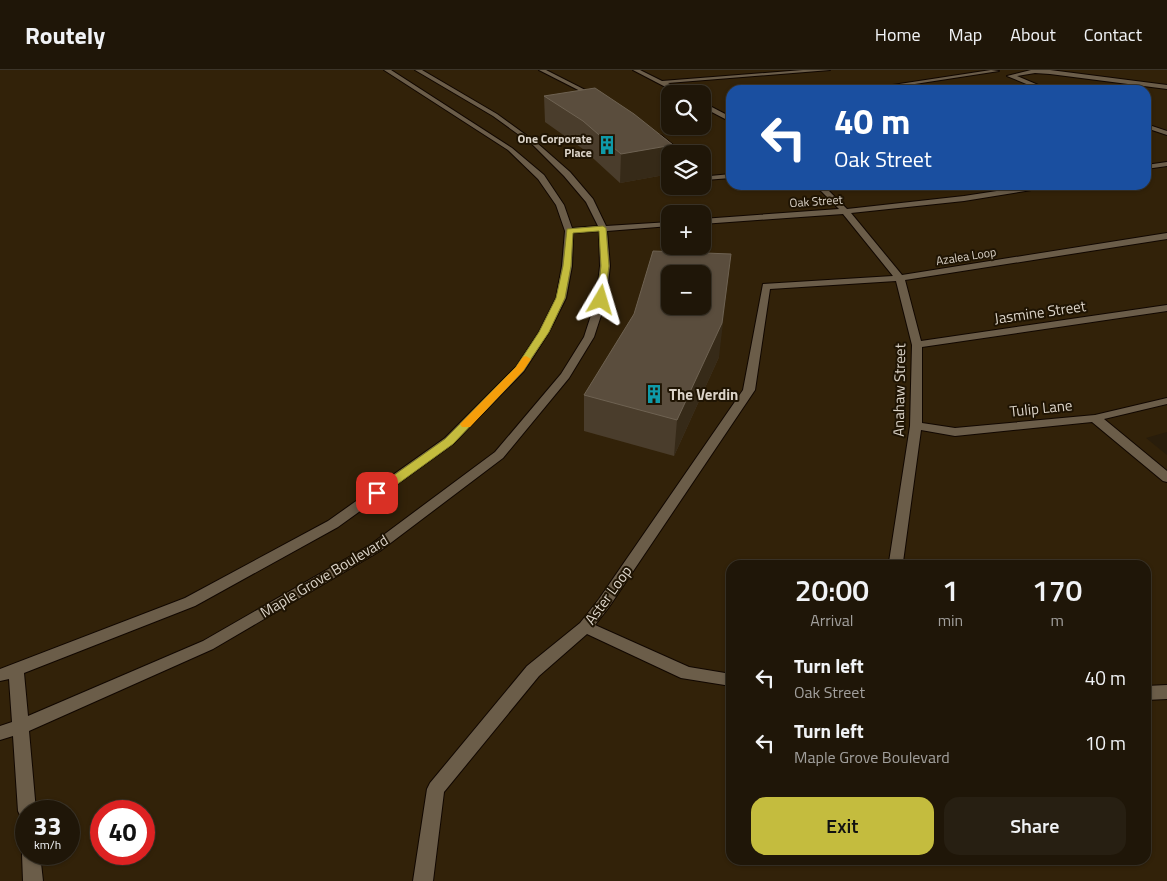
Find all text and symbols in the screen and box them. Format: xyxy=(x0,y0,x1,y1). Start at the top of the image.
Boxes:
text: Routely xyxy=(25,17,105,53)
text: Home xyxy=(875,21,921,48)
text: Map xyxy=(949,21,982,48)
text: About xyxy=(1010,21,1056,48)
text: Contact xyxy=(1084,21,1142,48)
map controls xyxy=(661,85,711,315)
button: search xyxy=(661,85,711,135)
text: 40 m xyxy=(834,94,910,148)
icon: left xyxy=(751,105,816,170)
place label: One Corporate Place xyxy=(518,129,592,162)
building icon: One Corporate Place xyxy=(596,134,618,156)
text: Oak Street xyxy=(834,142,932,176)
button: layers xyxy=(661,145,711,195)
street label: Oak Street xyxy=(789,190,844,212)
button: + xyxy=(661,205,711,255)
street label: Azalea Loop xyxy=(934,242,998,270)
button: − xyxy=(661,265,711,315)
position arrow xyxy=(574,273,626,325)
street label: Jasmine Street xyxy=(993,294,1088,330)
street label: Anahaw Street xyxy=(887,342,911,437)
building icon: The Verdin xyxy=(643,383,665,405)
place label: The Verdin xyxy=(669,383,738,406)
street label: Tulip Lane xyxy=(1009,393,1073,423)
pin xyxy=(356,472,398,514)
icon: arrive xyxy=(363,479,391,507)
street label: Maple Grove Boulevard xyxy=(256,529,392,623)
street label: Aster Loop xyxy=(579,561,637,629)
text: 20:00 xyxy=(795,567,869,613)
text: 1 xyxy=(942,567,959,613)
text: 170 xyxy=(1032,567,1082,613)
text: Arrival xyxy=(810,608,854,632)
text: min xyxy=(938,608,963,632)
text: m xyxy=(1050,608,1064,632)
text: Turn left xyxy=(794,651,864,680)
text: 40 m xyxy=(1085,663,1126,692)
icon: left xyxy=(751,664,779,692)
text: Oak Street xyxy=(794,680,865,704)
text: Turn left xyxy=(794,716,864,745)
text: 10 m xyxy=(1085,728,1126,757)
icon: left xyxy=(751,729,779,757)
text: Maple Grove Boulevard xyxy=(794,745,950,769)
button: Exit xyxy=(751,797,934,855)
button: Share xyxy=(944,797,1126,855)
speed limit sign: 40 xyxy=(90,800,155,865)
text: 33 xyxy=(33,807,62,845)
text: km/h xyxy=(34,835,61,854)

